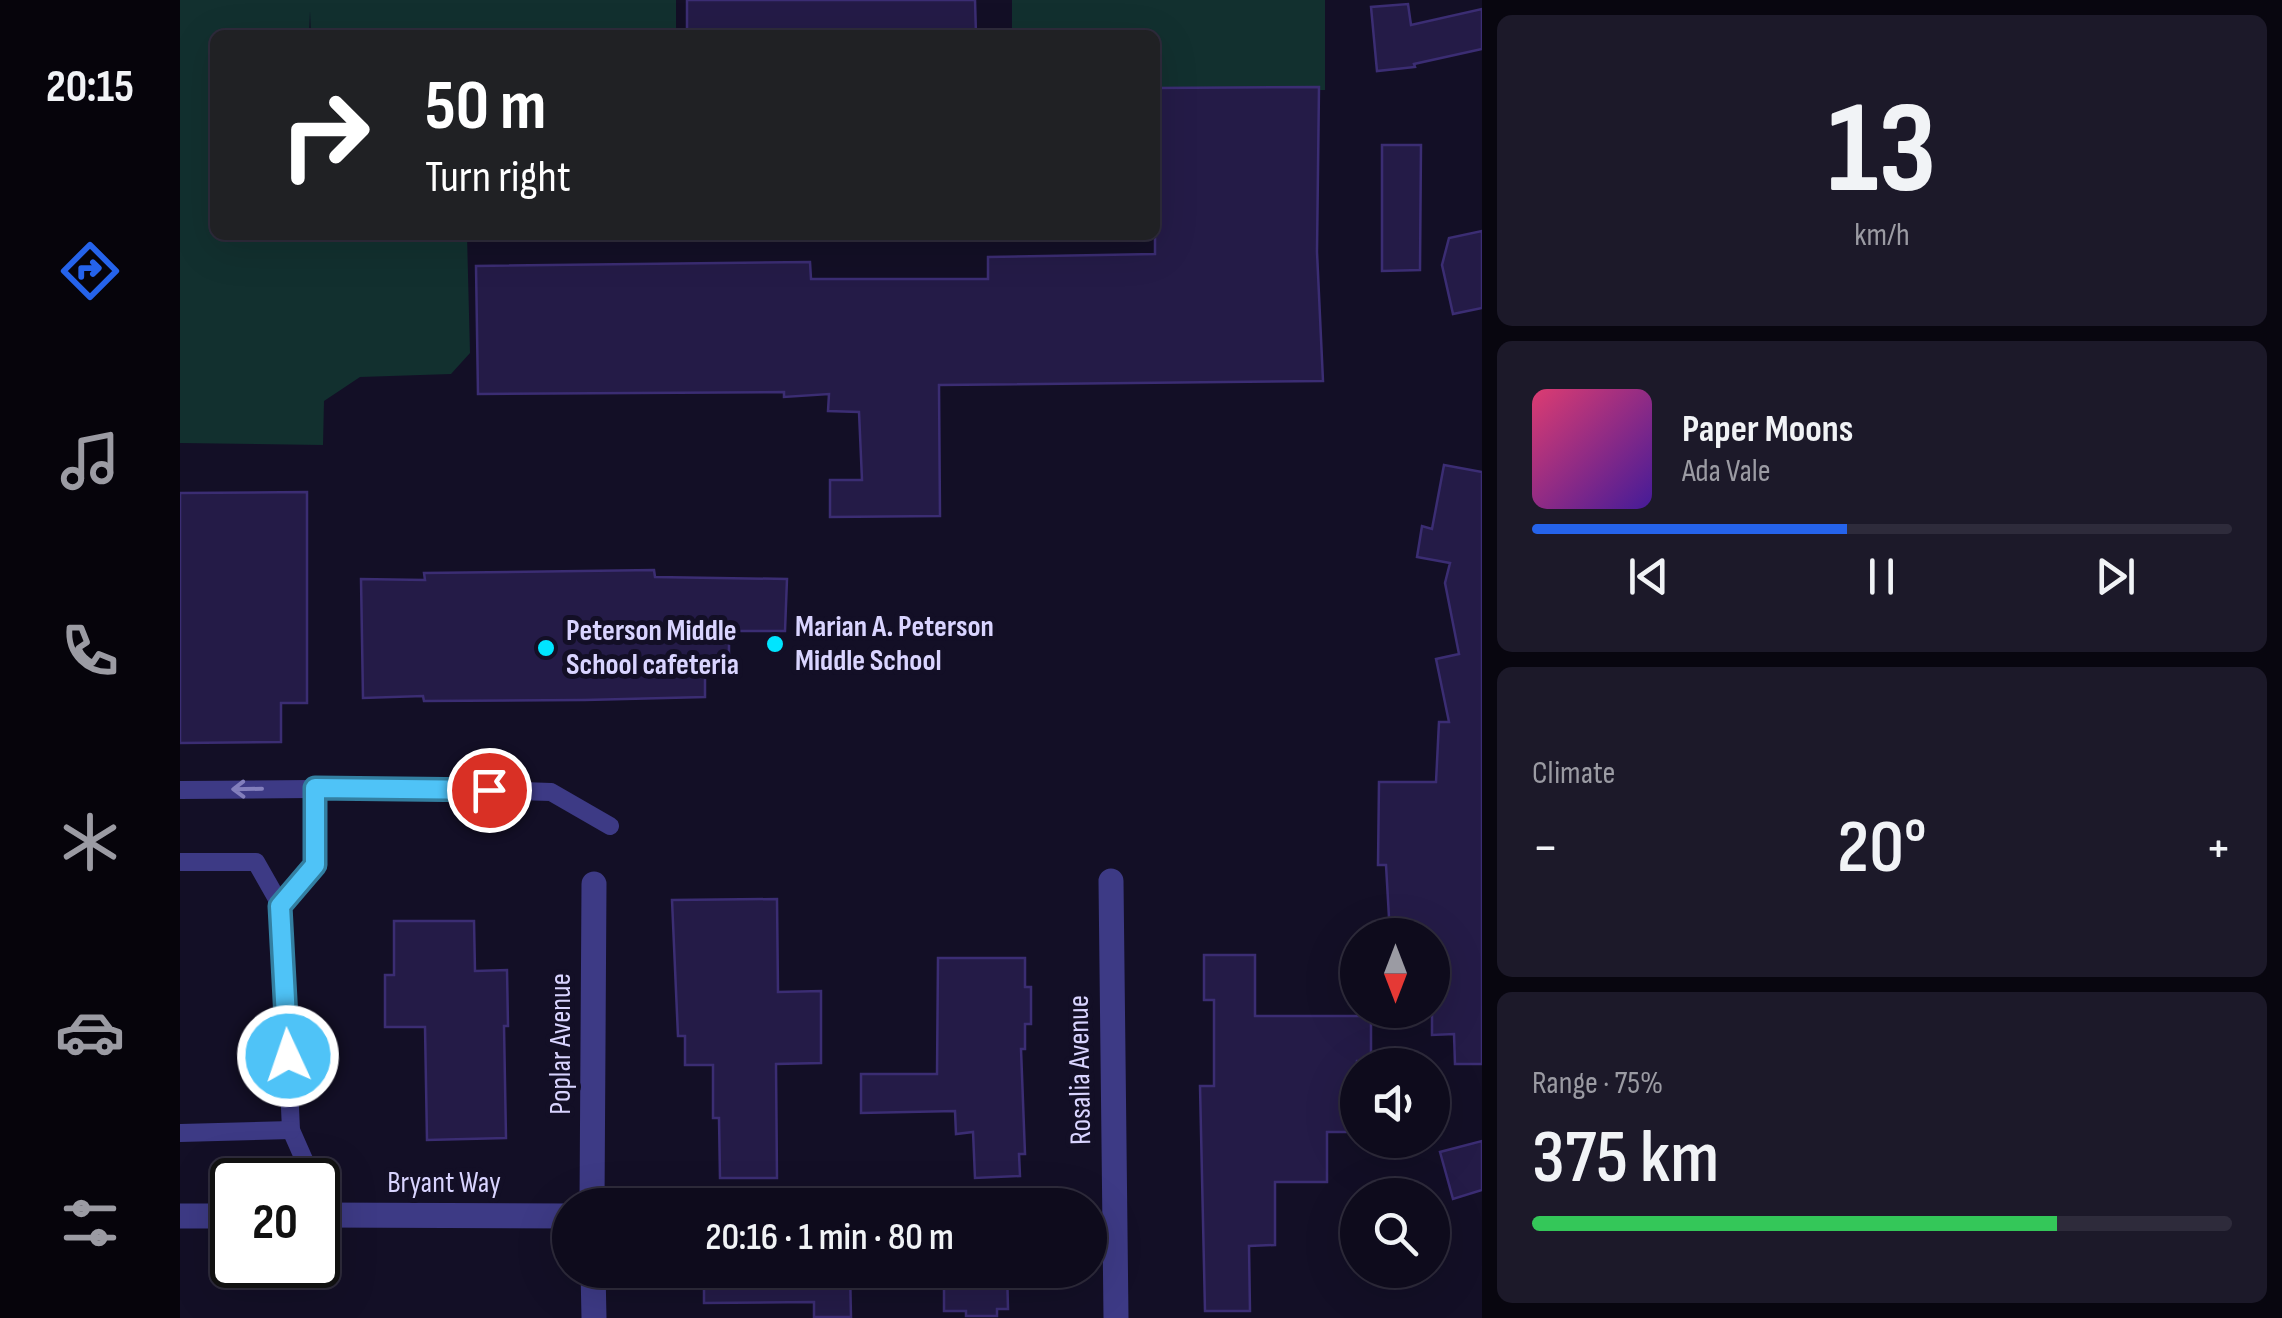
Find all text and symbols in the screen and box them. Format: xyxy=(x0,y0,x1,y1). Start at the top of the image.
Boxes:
text: 20:15 xyxy=(46,60,134,115)
text: 50 m xyxy=(425,65,546,149)
icon: right xyxy=(260,70,390,200)
text: 13 xyxy=(1827,73,1937,229)
text: Turn right xyxy=(425,150,571,205)
text: km/h xyxy=(1854,216,1910,255)
icon: directions xyxy=(55,236,125,306)
text: Paper Moons xyxy=(1682,407,1853,452)
icon: music xyxy=(55,426,125,496)
text: Ada Vale xyxy=(1682,452,1771,491)
icon: previous xyxy=(1621,549,1676,604)
icon: pause xyxy=(1854,549,1909,604)
icon: next xyxy=(2088,549,2143,604)
place label: Marian A. Peterson Middle School xyxy=(795,609,994,679)
place label: Peterson Middle School cafeteria xyxy=(566,613,739,683)
icon: phone xyxy=(55,616,125,686)
marker: Marian A. Peterson Middle School xyxy=(764,633,786,655)
marker: Peterson Middle School cafeteria xyxy=(535,637,557,659)
pin xyxy=(447,748,532,833)
text: Climate xyxy=(1532,754,1615,793)
icon: arrive xyxy=(462,763,517,818)
one-way arrow xyxy=(232,780,264,798)
text: 20° xyxy=(1837,803,1927,894)
icon: climate xyxy=(55,807,125,877)
text: − xyxy=(1532,815,1559,882)
text: + xyxy=(2205,815,2232,882)
north arrow xyxy=(1340,918,1450,1028)
map controls xyxy=(1340,918,1450,1288)
street label: Poplar Avenue xyxy=(543,973,579,1115)
street label: Rosalia Avenue xyxy=(1061,995,1099,1145)
icon: car xyxy=(55,997,125,1067)
position arrow xyxy=(236,1004,340,1108)
button: sound xyxy=(1340,1048,1450,1158)
text: Range · 75% xyxy=(1532,1064,1663,1103)
text: 375 km xyxy=(1532,1113,1719,1204)
speed limit sign: 20 xyxy=(210,1158,340,1288)
street label: Bryant Way xyxy=(387,1165,501,1201)
button: search xyxy=(1340,1178,1450,1288)
icon: filters xyxy=(55,1188,125,1258)
text: 20:16 · 1 min · 80 m xyxy=(705,1215,954,1260)

